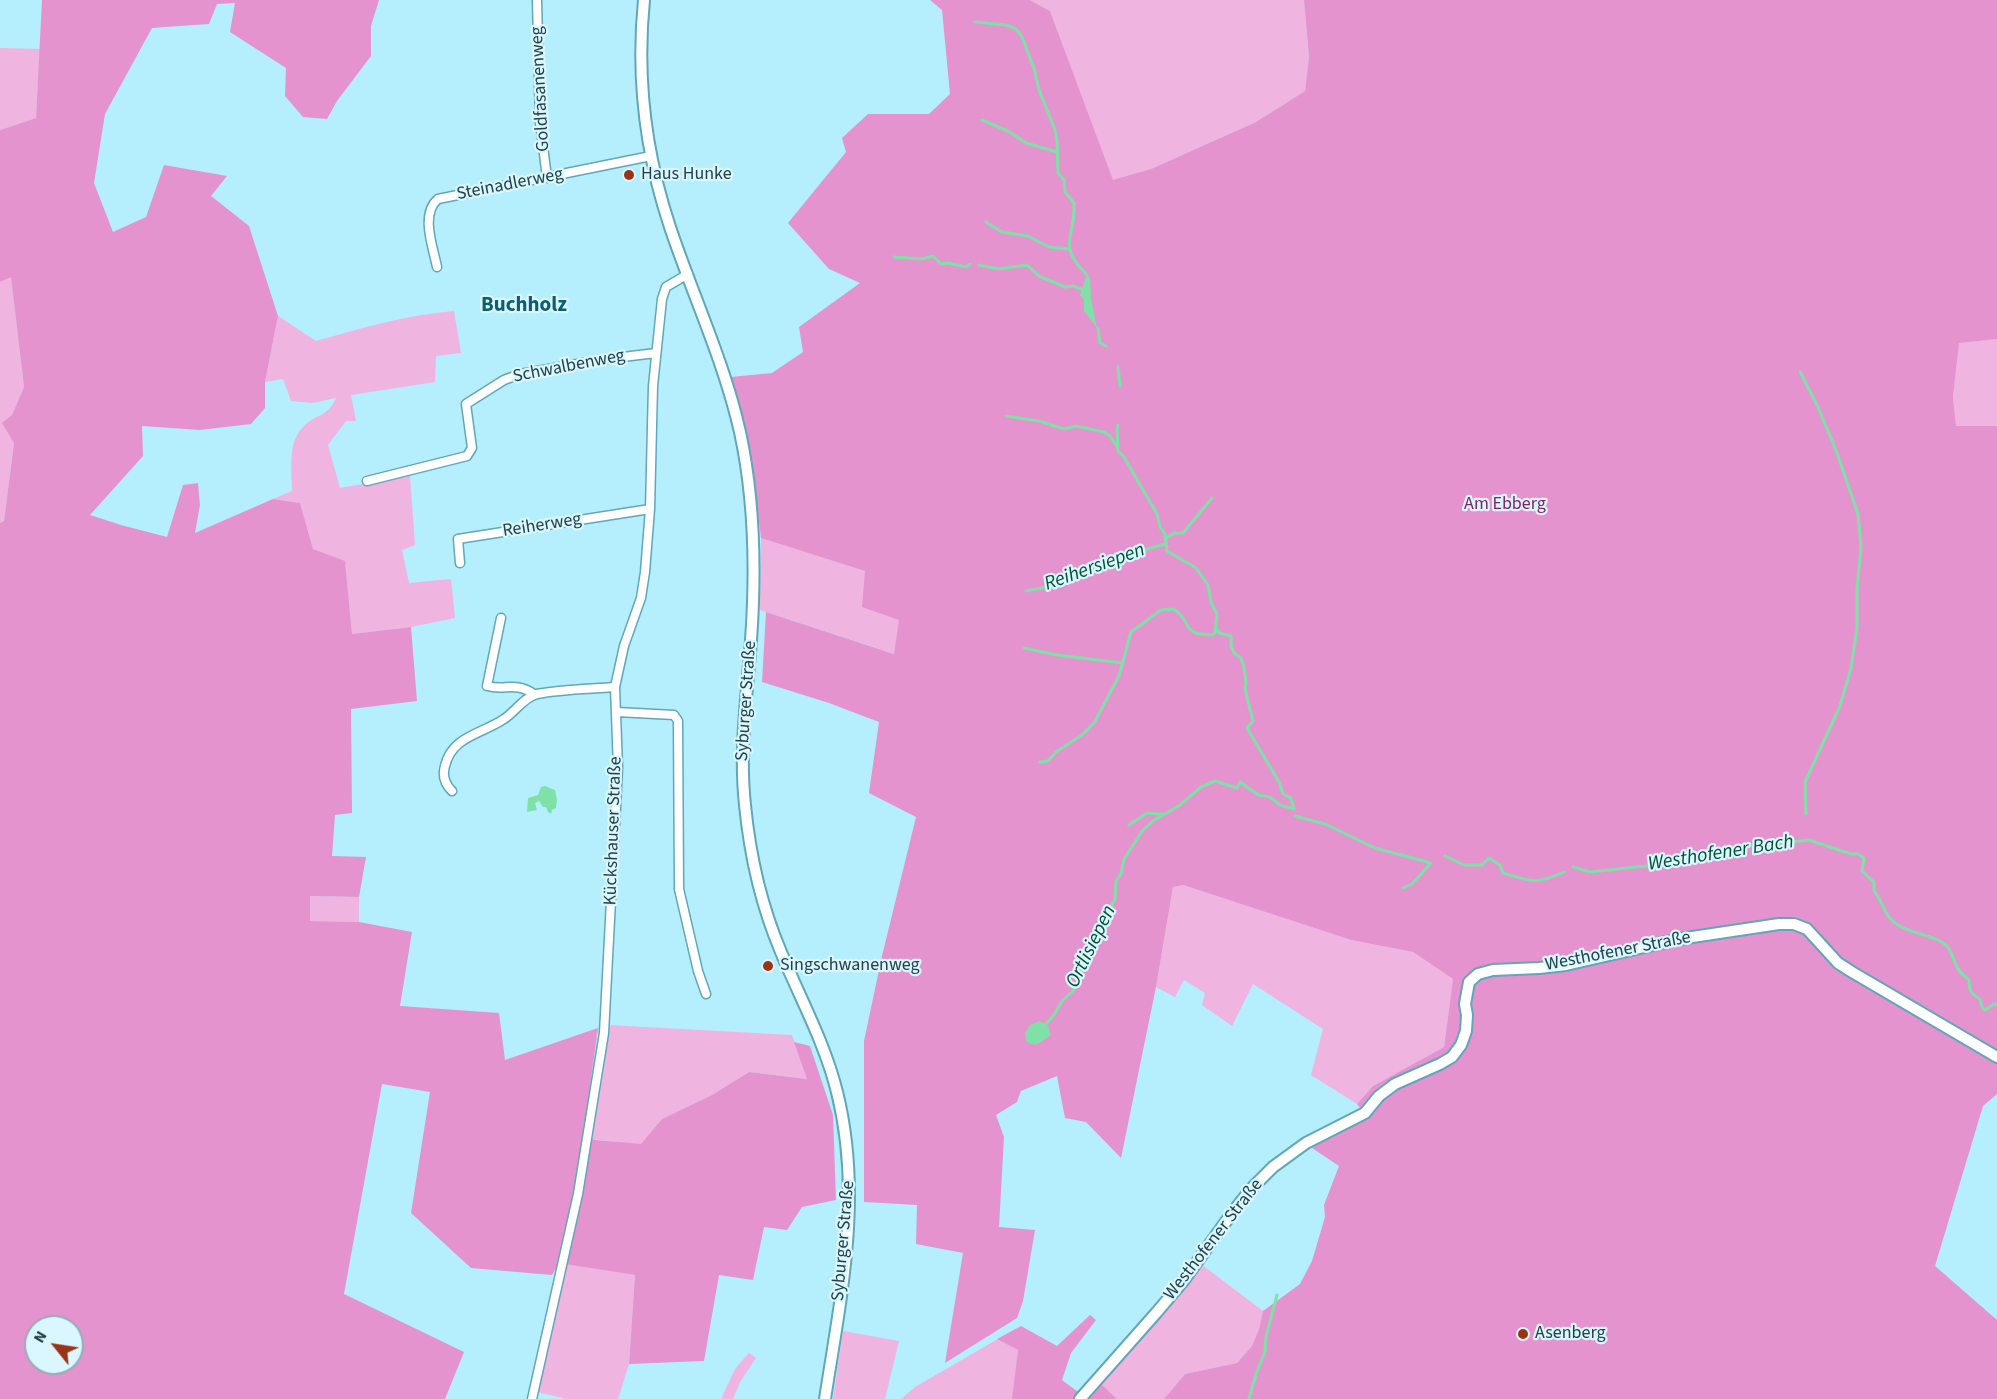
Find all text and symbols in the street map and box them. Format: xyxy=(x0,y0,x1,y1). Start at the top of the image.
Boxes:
street label: Goldfasanenweg xyxy=(527,26,555,152)
street label: Steinadlerweg xyxy=(455,164,565,206)
place label: Haus Hunke xyxy=(641,164,732,186)
marker: Haus Hunke xyxy=(622,168,636,182)
district label: Buchholz xyxy=(481,293,567,319)
street label: Schwalbenweg xyxy=(511,346,627,388)
park label: Am Ebberg xyxy=(1464,494,1546,516)
street label: Reiherweg xyxy=(501,509,583,543)
water label: Reihersiepen xyxy=(1041,539,1149,597)
street label: Syburger Straße xyxy=(732,640,762,762)
street label: Kückshauser Straße xyxy=(601,756,627,906)
water label: Westhofener Bach xyxy=(1646,831,1796,877)
water label: Ortlisiepen xyxy=(1062,902,1122,992)
street label: Westhofener Straße xyxy=(1543,927,1693,977)
place label: Singschwanenweg xyxy=(780,955,920,977)
marker: Singschwanenweg xyxy=(761,959,775,973)
street label: Westhofener Straße xyxy=(1160,1175,1268,1305)
street label: Syburger Straße xyxy=(828,1180,860,1302)
north arrow xyxy=(24,1315,84,1375)
place label: Asenberg xyxy=(1535,1323,1606,1345)
text: N xyxy=(28,1327,52,1347)
marker: Asenberg xyxy=(1516,1327,1530,1341)

